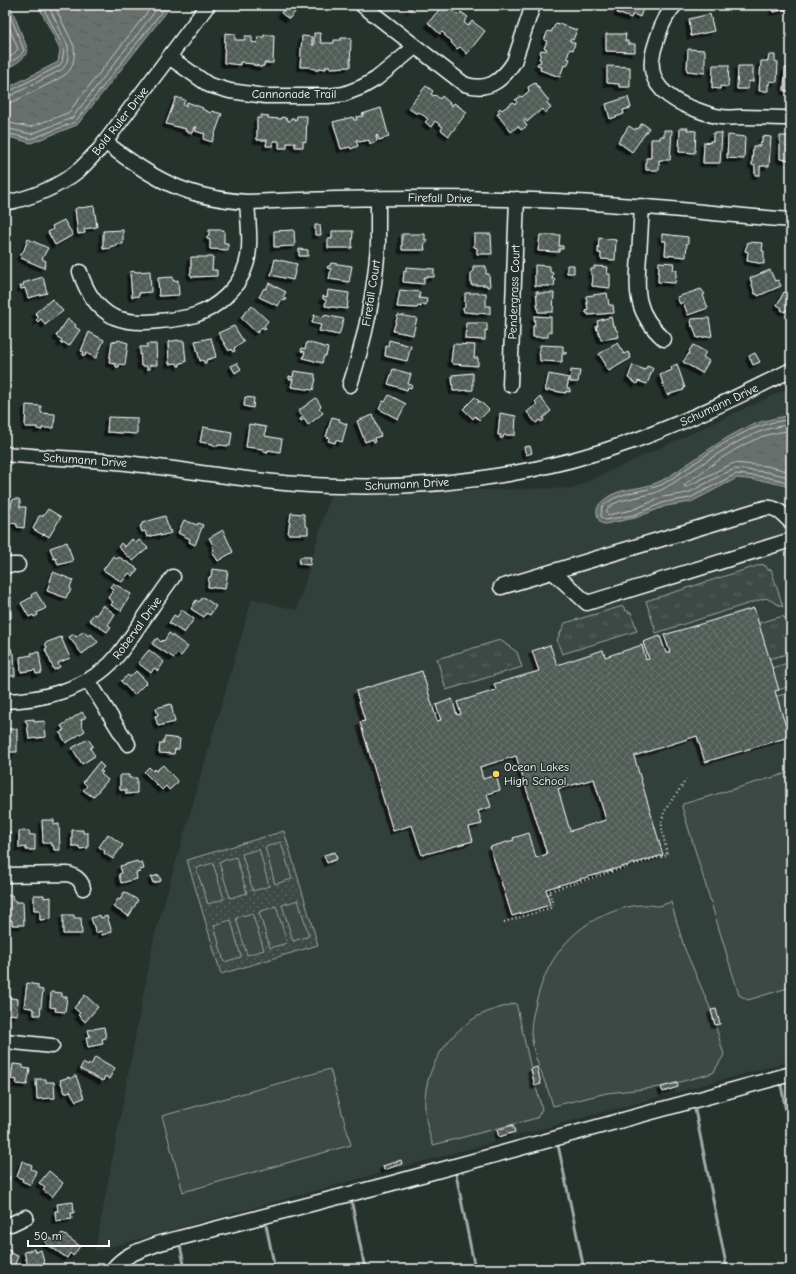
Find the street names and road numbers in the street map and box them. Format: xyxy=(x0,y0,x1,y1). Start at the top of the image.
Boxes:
street label: Bold Ruler Drive xyxy=(89,84,151,158)
street label: Cannonade Trail xyxy=(252,87,336,101)
street label: Firefall Drive xyxy=(408,190,472,206)
street label: Pendergrass Court xyxy=(505,244,523,340)
street label: Firefall Court xyxy=(359,258,383,327)
street label: Schumann Drive xyxy=(678,381,760,429)
street label: Schumann Drive xyxy=(43,450,127,470)
street label: Schumann Drive xyxy=(365,475,449,493)
street label: Roberval Drive xyxy=(110,594,164,662)

